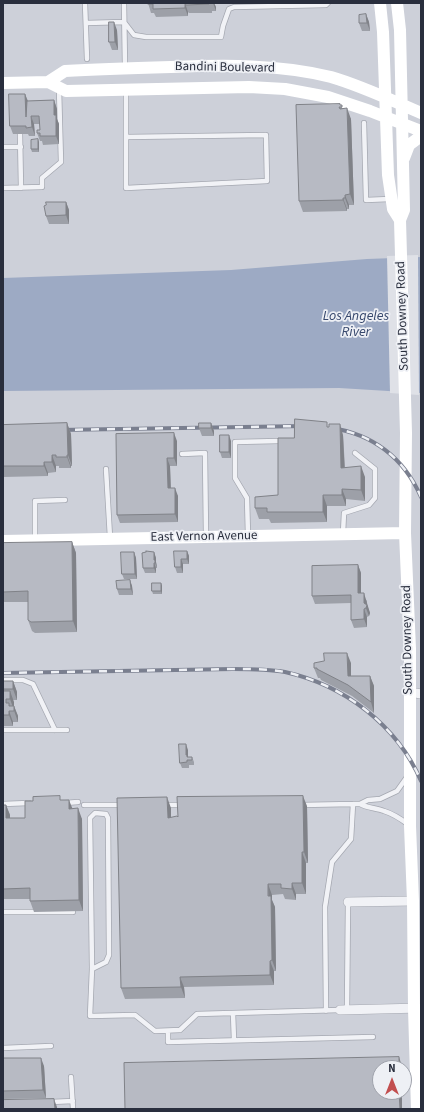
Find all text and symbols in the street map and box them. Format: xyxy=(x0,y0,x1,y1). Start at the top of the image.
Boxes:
street label: Bandini Boulevard xyxy=(175,59,275,77)
street label: South Downey Road xyxy=(393,261,413,371)
water label: Los Angeles River xyxy=(323,309,389,342)
street label: East Vernon Avenue xyxy=(150,528,258,546)
street label: South Downey Road xyxy=(399,585,417,695)
north arrow xyxy=(372,1060,412,1100)
text: N xyxy=(388,1061,396,1076)

